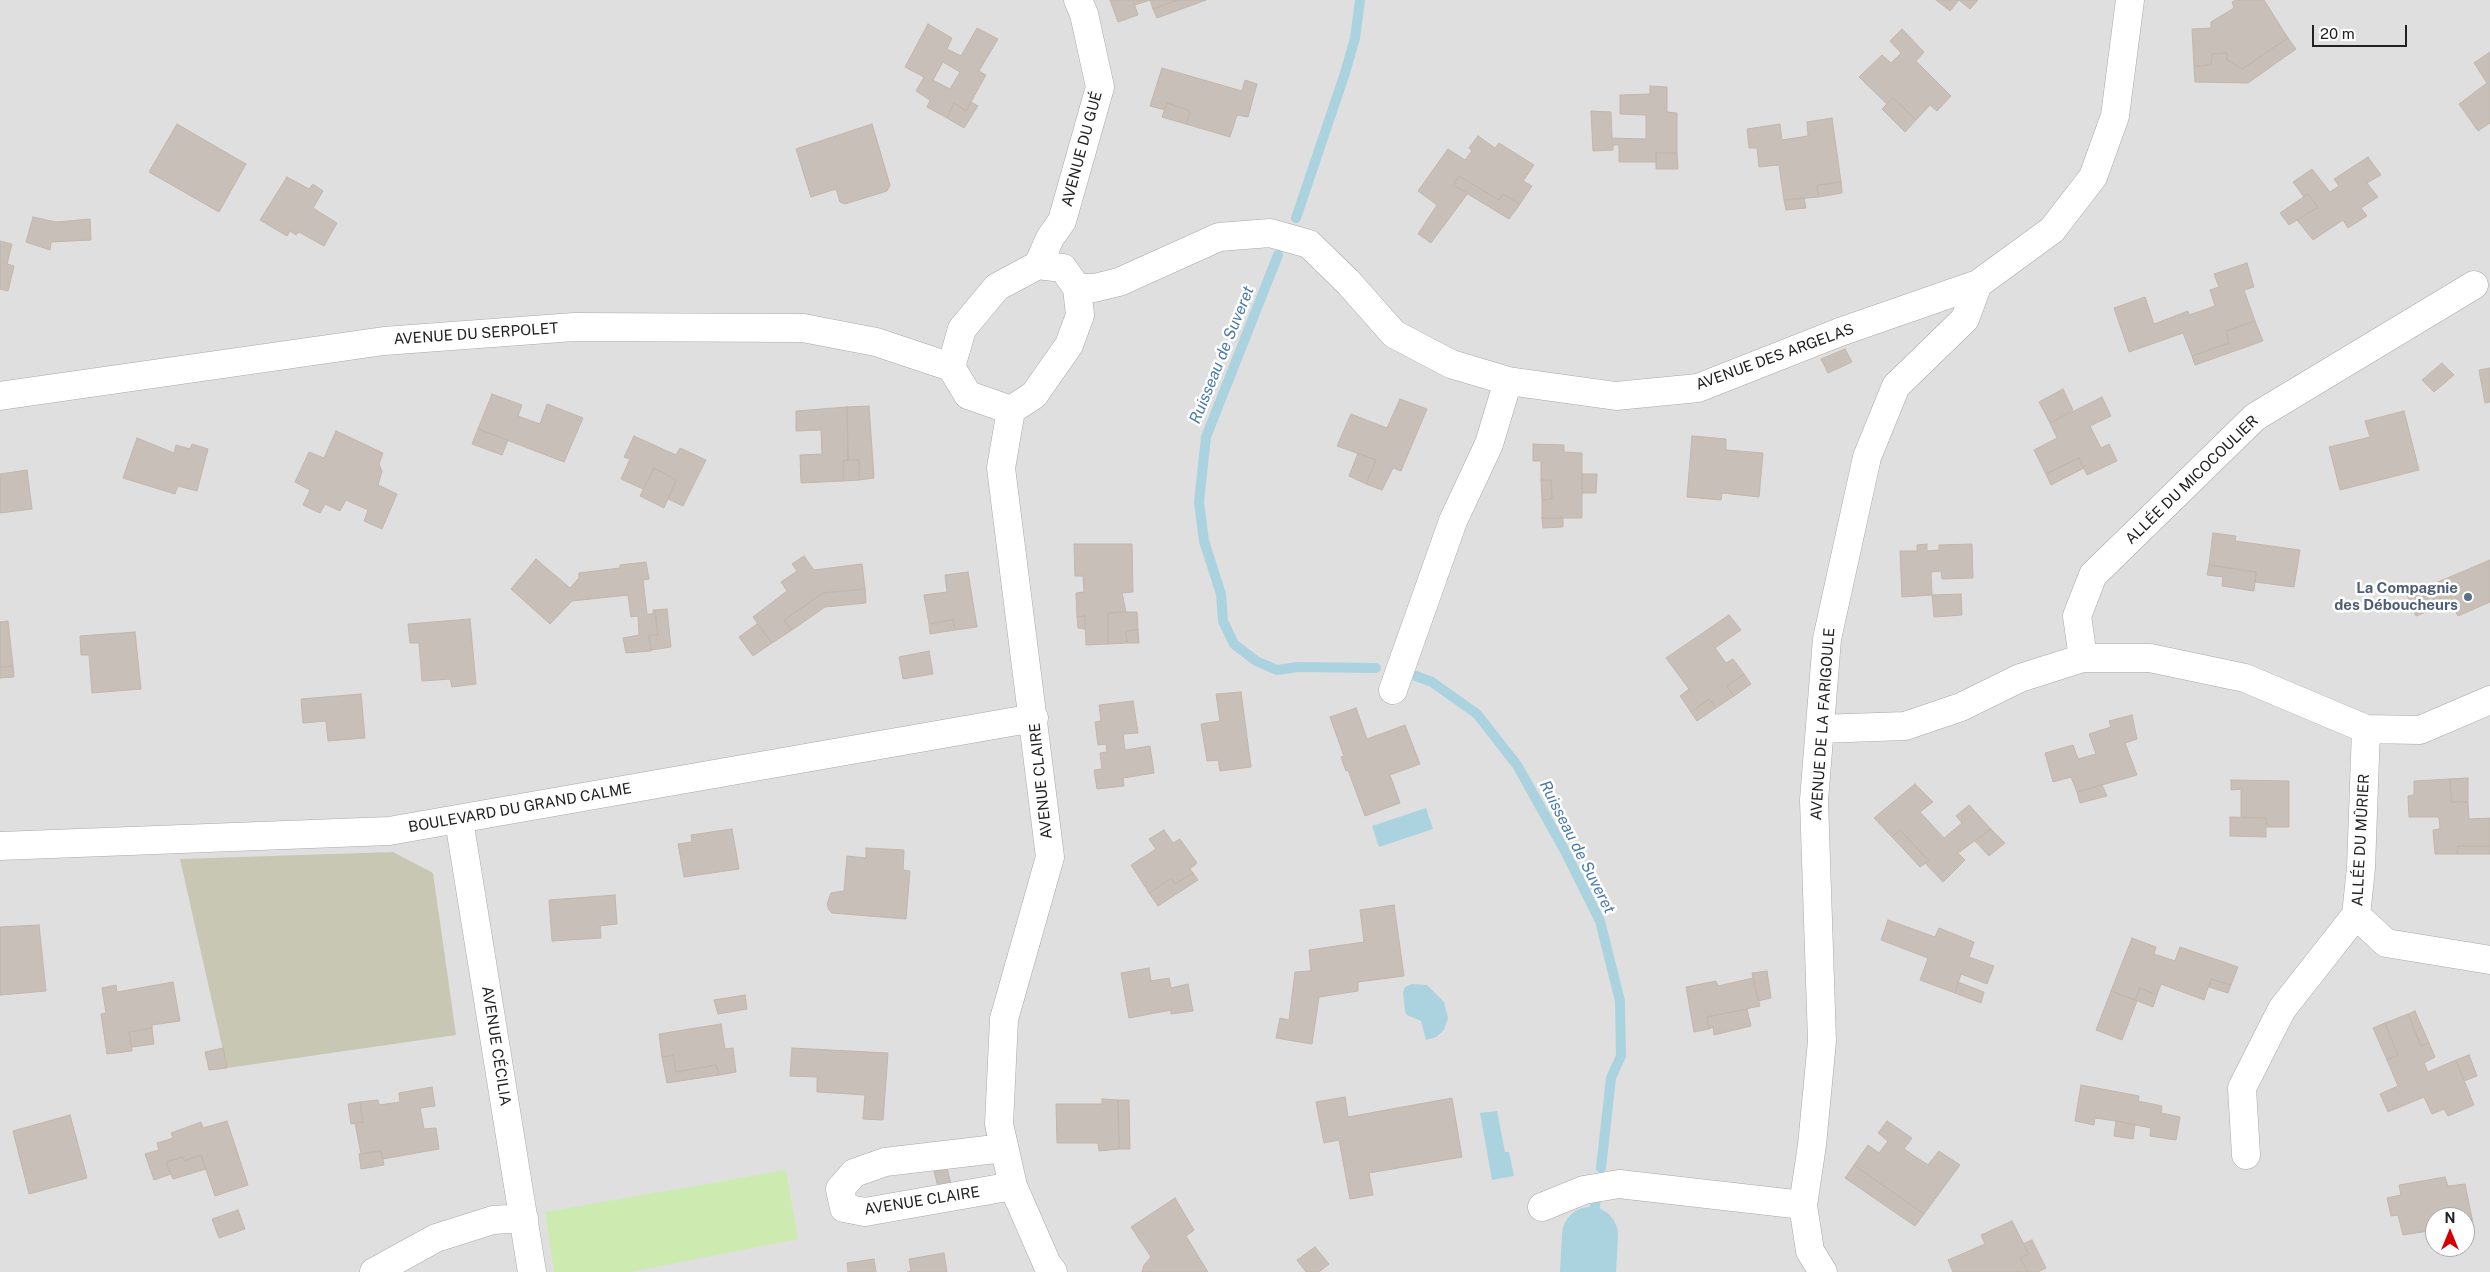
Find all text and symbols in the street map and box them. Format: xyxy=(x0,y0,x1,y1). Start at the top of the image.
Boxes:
scale bar xyxy=(2315,15,2410,47)
text: 20 m xyxy=(2320,25,2355,42)
street label: AVENUE DU GUÉ xyxy=(1058,89,1106,209)
water label: Ruisseau de Suveret xyxy=(1186,283,1258,427)
street label: AVENUE DU SERPOLET xyxy=(393,319,559,349)
street label: AVENUE DES ARGELAS xyxy=(1693,320,1857,394)
street label: ALLÉE DU MICOCOULIER xyxy=(2122,412,2262,548)
place label: La Compagnie des Déboucheurs xyxy=(2334,579,2458,614)
marker: La Compagnie des Déboucheurs xyxy=(2462,591,2474,603)
street label: AVENUE DE LA FARIGOULE xyxy=(1807,627,1839,821)
street label: AVENUE CLAIRE xyxy=(1026,722,1056,840)
street label: ALLÉE DU MÛRIER xyxy=(2349,773,2373,907)
water label: Ruisseau de Suveret xyxy=(1535,777,1619,917)
street label: BOULEVARD DU GRAND CALME xyxy=(407,779,633,837)
street label: AVENUE CÉCILIA xyxy=(478,985,514,1107)
street label: AVENUE CLAIRE xyxy=(863,1183,981,1219)
north arrow xyxy=(2425,1207,2475,1257)
text: N xyxy=(2445,1210,2455,1226)

